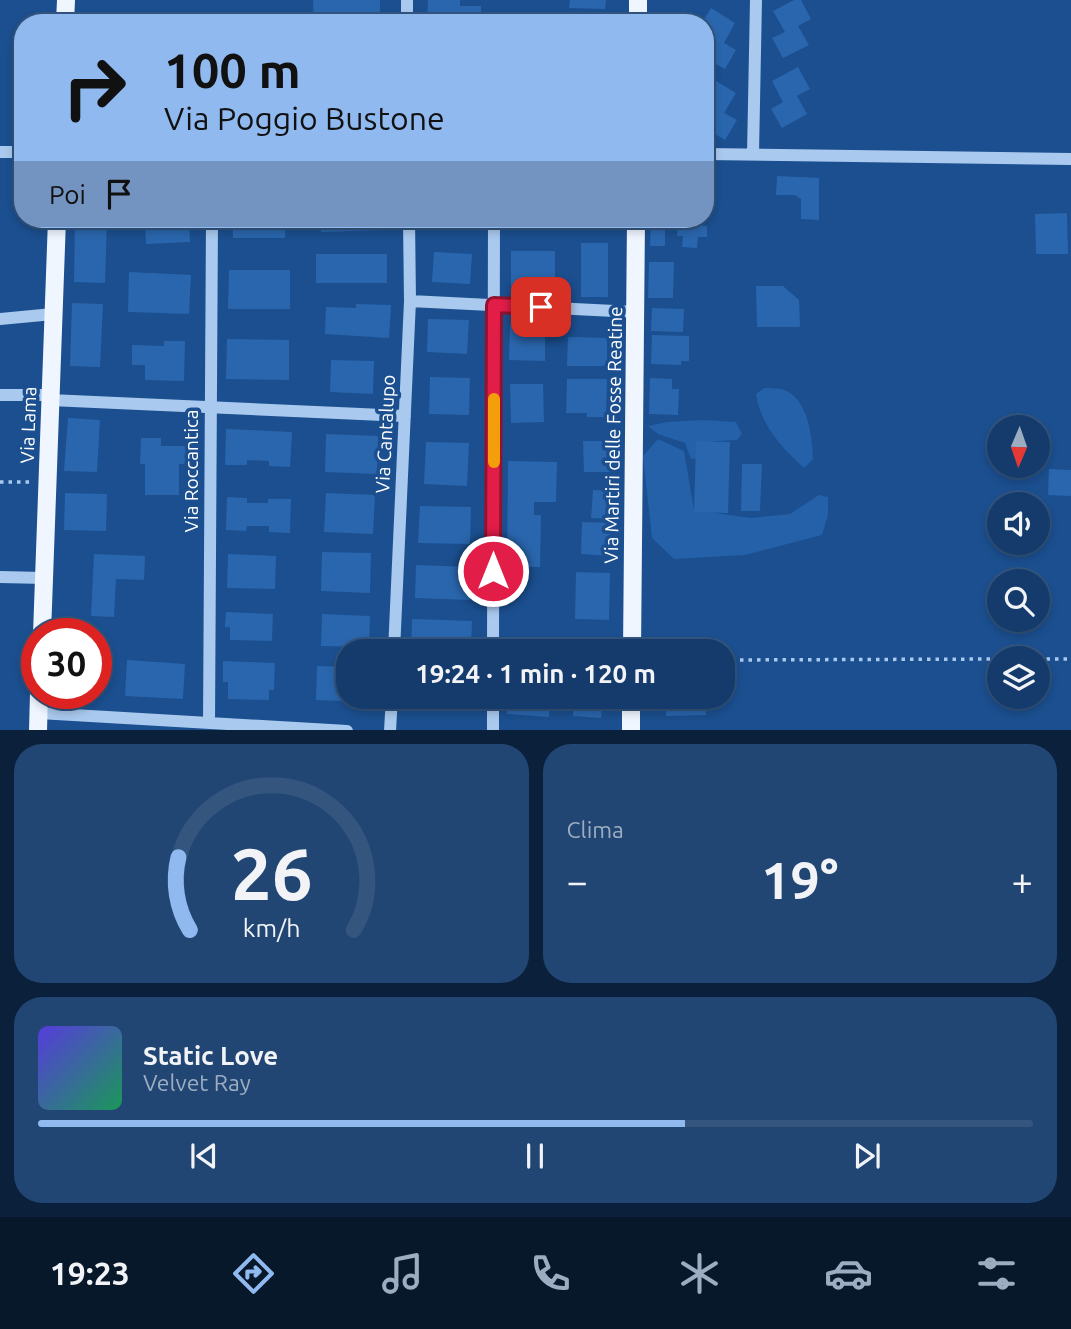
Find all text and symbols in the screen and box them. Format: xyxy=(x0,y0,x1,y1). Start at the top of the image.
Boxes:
icon: right xyxy=(49,42,140,133)
text: 100 m xyxy=(164,42,301,97)
text: Via Poggio Bustone xyxy=(164,100,445,136)
icon: arrive xyxy=(100,175,138,213)
text: Poi xyxy=(49,180,86,209)
pin xyxy=(511,277,571,337)
icon: arrive xyxy=(522,288,560,326)
street label: Via Martiri delle Fosse Reatine xyxy=(600,306,626,564)
street label: Via Cantalupo xyxy=(371,374,399,494)
street label: Via Lama xyxy=(16,386,40,464)
street label: Via Roccantica xyxy=(180,409,202,533)
north arrow xyxy=(987,415,1050,478)
map controls xyxy=(987,415,1050,709)
button: sound xyxy=(987,492,1050,555)
position arrow xyxy=(456,534,530,608)
button: search xyxy=(987,569,1050,632)
speed limit sign: 30 xyxy=(21,618,112,709)
button: layers xyxy=(987,646,1050,709)
text: 19:24 · 1 min · 120 m xyxy=(415,659,656,688)
text: Clima xyxy=(567,817,624,842)
text: 26 xyxy=(230,832,312,914)
text: 19° xyxy=(761,851,838,909)
text: − xyxy=(567,860,588,902)
text: + xyxy=(1012,860,1033,902)
text: km/h xyxy=(242,913,300,941)
text: Static Love xyxy=(143,1041,278,1070)
text: Velvet Ray xyxy=(143,1070,251,1095)
icon: previous xyxy=(185,1137,223,1175)
icon: pause xyxy=(516,1137,554,1175)
icon: next xyxy=(848,1137,886,1175)
icon: directions xyxy=(229,1249,278,1298)
icon: music xyxy=(378,1249,427,1298)
icon: phone xyxy=(526,1249,575,1298)
icon: climate xyxy=(675,1249,724,1298)
icon: car xyxy=(824,1249,873,1298)
icon: filters xyxy=(972,1249,1021,1298)
text: 19:23 xyxy=(50,1255,130,1291)

